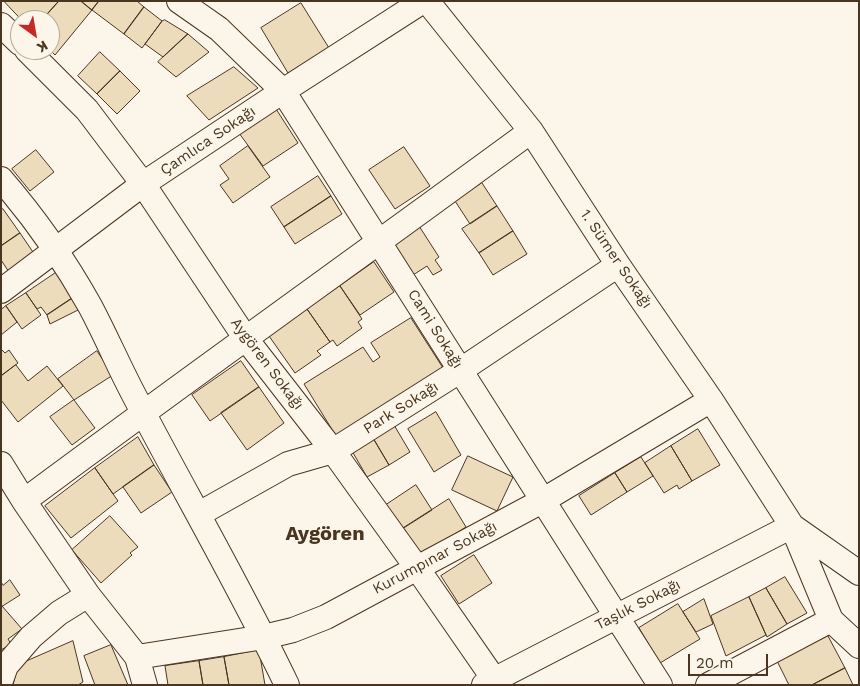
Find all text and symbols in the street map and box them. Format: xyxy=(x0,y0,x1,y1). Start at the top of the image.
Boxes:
north arrow xyxy=(10,10,60,60)
text: K xyxy=(34,38,51,56)
street label: Çamlıca Sokağı xyxy=(157,102,259,180)
street label: 1. Sümer Sokağı xyxy=(576,206,656,312)
street label: Cami Sokağı xyxy=(404,286,466,372)
street label: Aygören Sokağı xyxy=(227,315,307,413)
street label: Park Sokağı xyxy=(360,378,442,438)
street label: Kurumpınar Sokağı xyxy=(370,518,500,598)
district label: Aygören xyxy=(285,522,365,546)
street label: Taşlık Sokağı xyxy=(592,576,684,634)
scale bar xyxy=(690,644,770,676)
text: 20 m xyxy=(696,654,734,672)

